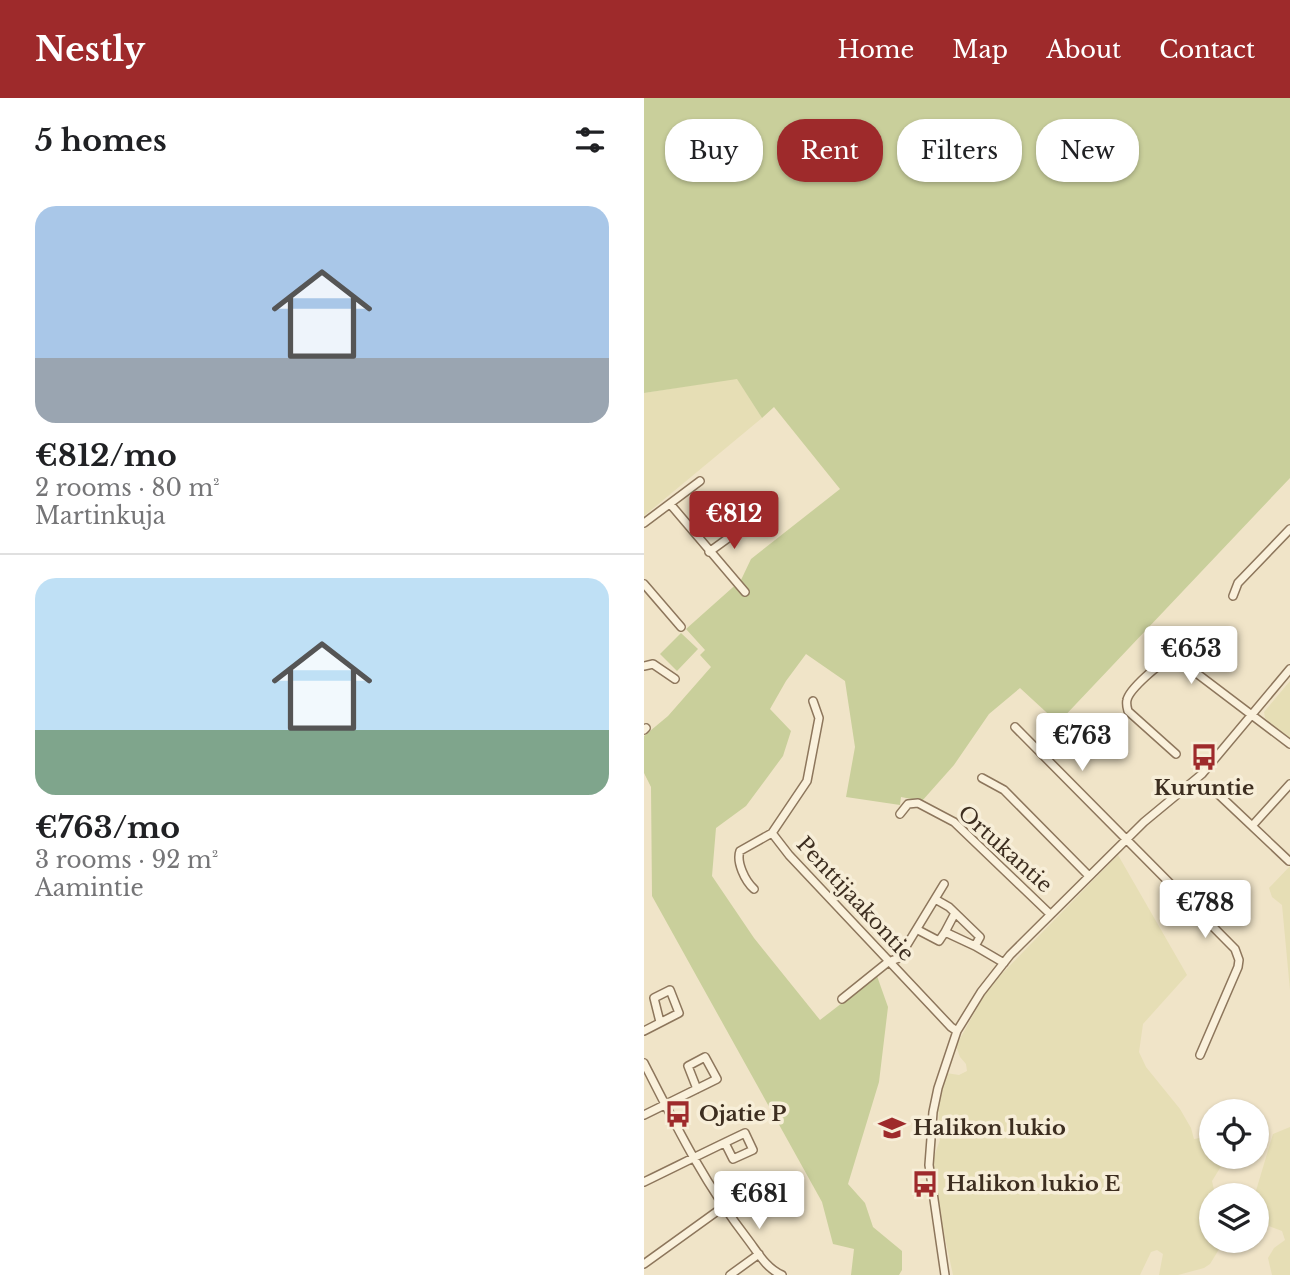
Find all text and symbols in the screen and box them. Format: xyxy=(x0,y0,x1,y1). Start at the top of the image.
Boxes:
text: Nestly xyxy=(35,29,145,70)
text: Home xyxy=(838,35,914,64)
text: Map xyxy=(952,35,1008,64)
text: About xyxy=(1046,35,1121,64)
text: Contact xyxy=(1159,35,1255,64)
chip: Buy xyxy=(665,119,763,182)
chip: Rent xyxy=(777,119,883,182)
chip: Filters xyxy=(897,119,1022,182)
chip: New xyxy=(1036,119,1139,182)
icon: filters xyxy=(571,121,609,159)
text: 5 homes xyxy=(35,122,167,159)
icon: home xyxy=(259,251,385,377)
text: €812/mo xyxy=(35,437,177,474)
text: 2 rooms · 80 m² xyxy=(35,474,220,502)
pin: €812 xyxy=(693,491,775,551)
text: €812 xyxy=(705,500,763,528)
text: Martinkuja xyxy=(35,502,165,530)
icon: home xyxy=(259,623,385,749)
pin: €653 xyxy=(1150,626,1232,686)
text: €653 xyxy=(1160,635,1222,663)
pin: €763 xyxy=(1041,714,1123,773)
text: €763 xyxy=(1052,722,1112,750)
bus stop icon: Kuruntie xyxy=(1189,742,1219,772)
place label: Kuruntie xyxy=(1154,775,1254,801)
street label: Ortukantie xyxy=(952,800,1058,898)
text: €763/mo xyxy=(35,809,180,846)
street label: Penttijaakontie xyxy=(791,831,919,967)
text: 3 rooms · 92 m² xyxy=(35,846,218,874)
text: Aamintie xyxy=(35,874,144,902)
pin: €788 xyxy=(1164,880,1246,940)
text: €788 xyxy=(1176,889,1234,917)
bus stop icon: Ojatie P xyxy=(663,1099,693,1129)
map controls xyxy=(1199,1099,1269,1253)
button: locate xyxy=(1199,1099,1269,1169)
place label: Ojatie P xyxy=(699,1101,786,1127)
school or university icon: Halikon lukio xyxy=(877,1113,907,1143)
place label: Halikon lukio xyxy=(913,1115,1066,1141)
bus stop icon: Halikon lukio E xyxy=(910,1169,940,1199)
place label: Halikon lukio E xyxy=(946,1171,1120,1197)
pin: €681 xyxy=(718,1172,800,1231)
text: €681 xyxy=(730,1180,788,1208)
button: layers xyxy=(1199,1183,1269,1253)

